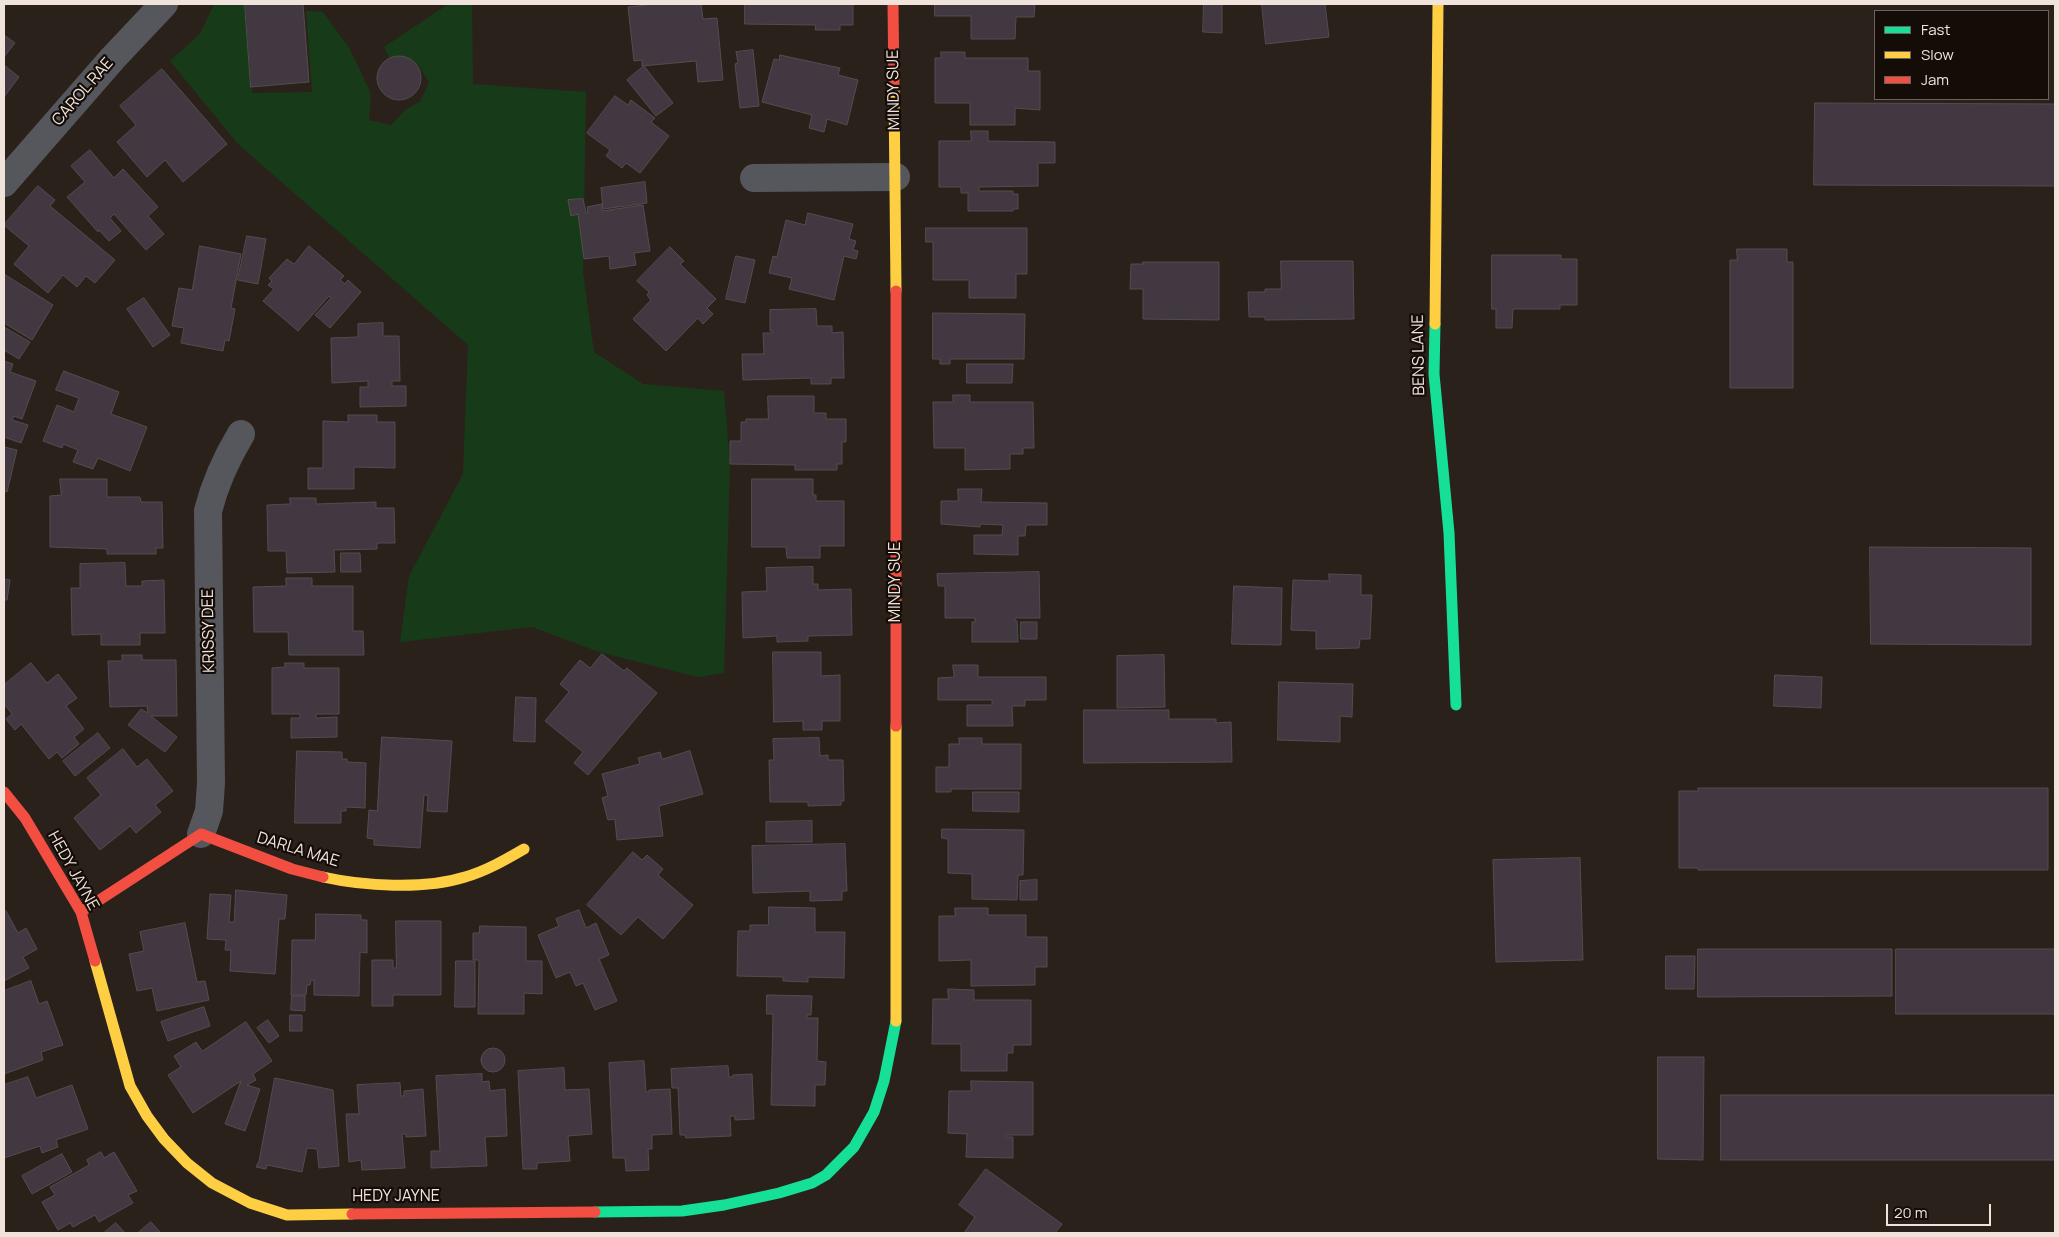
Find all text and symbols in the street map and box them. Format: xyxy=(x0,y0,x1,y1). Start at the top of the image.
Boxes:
legend xyxy=(1874,10,2049,100)
text: Fast xyxy=(1921,19,1950,40)
text: Slow xyxy=(1921,44,1954,65)
street label: MINDY SUE xyxy=(884,49,904,131)
street label: CAROL RAE xyxy=(48,54,118,130)
text: Jam xyxy=(1921,69,1949,90)
street label: BENS LANE xyxy=(1409,314,1429,396)
street label: MINDY SUE xyxy=(886,542,906,622)
street label: KRISSY DEE xyxy=(199,589,219,673)
street label: HEDY JAYNE xyxy=(43,828,103,914)
street label: DARLA MAE xyxy=(255,828,341,872)
street label: HEDY JAYNE xyxy=(352,1187,440,1207)
scale bar xyxy=(1889,1194,1994,1226)
text: 20 m xyxy=(1894,1202,1927,1223)

